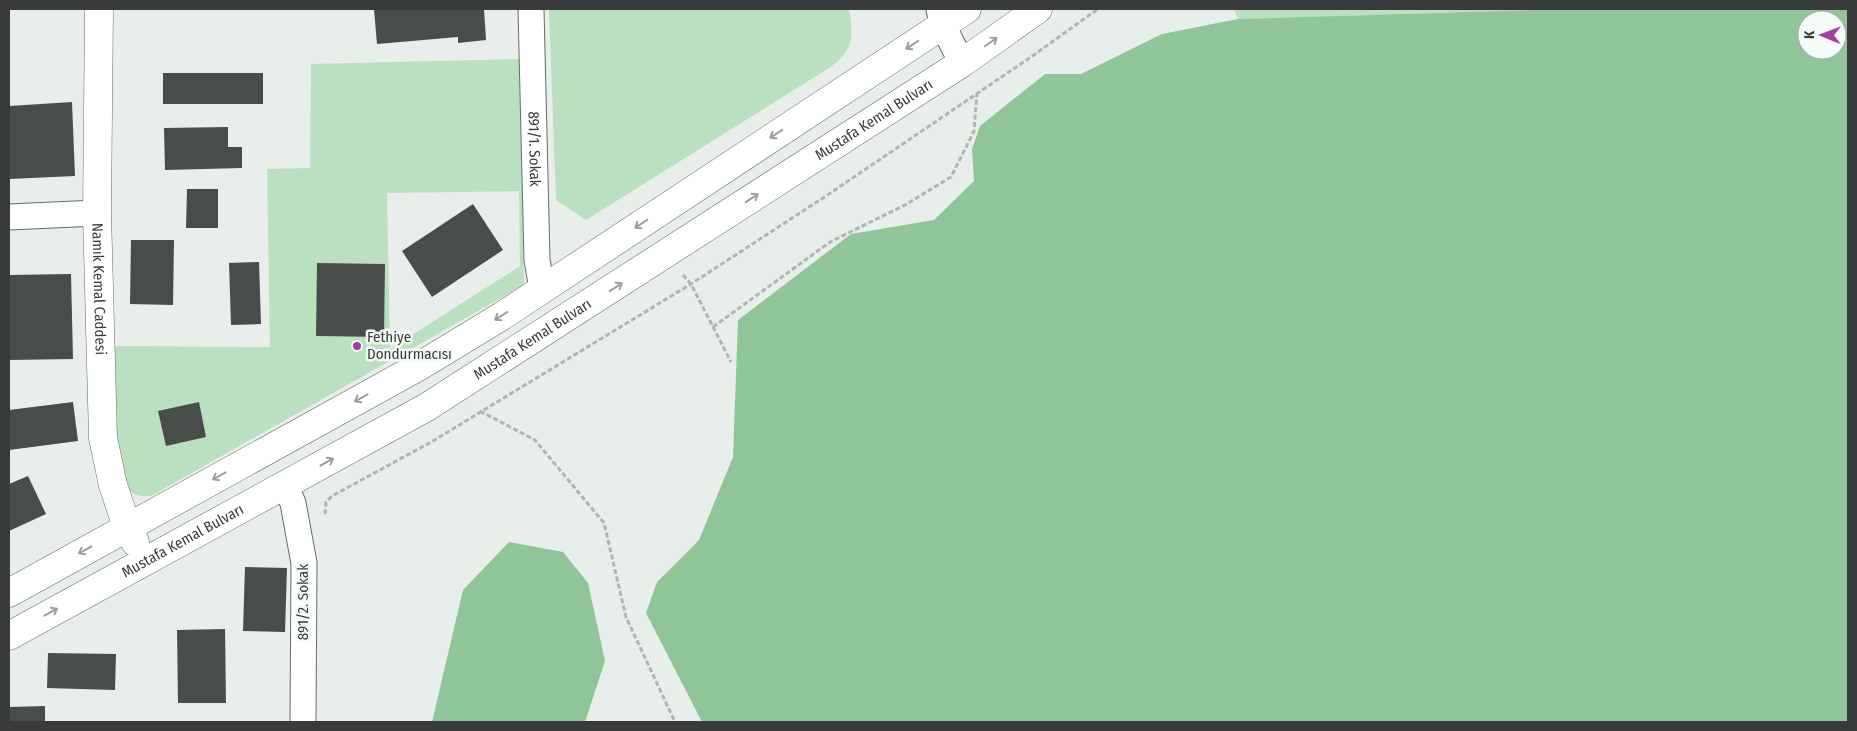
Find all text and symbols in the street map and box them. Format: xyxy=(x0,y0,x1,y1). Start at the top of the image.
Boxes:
north arrow xyxy=(1797,10,1847,60)
text: K xyxy=(1801,30,1818,39)
one-way arrow xyxy=(983,37,997,48)
one-way arrow xyxy=(905,40,919,50)
street label: Mustafa Kemal Bulvarı xyxy=(812,75,936,164)
street label: 891/1. Sokak xyxy=(524,111,544,187)
one-way arrow xyxy=(769,129,783,140)
one-way arrow xyxy=(745,193,759,204)
one-way arrow xyxy=(634,219,648,229)
street label: Namık Kemal Caddesi xyxy=(88,223,110,355)
one-way arrow xyxy=(608,281,622,291)
street label: Mustafa Kemal Bulvarı xyxy=(470,295,595,384)
one-way arrow xyxy=(495,311,509,321)
place label: Fethiye Dondurmacısı xyxy=(367,328,452,363)
marker: Fethiye Dondurmacısı xyxy=(351,340,363,352)
one-way arrow xyxy=(354,394,369,403)
one-way arrow xyxy=(320,457,335,467)
one-way arrow xyxy=(212,472,226,482)
street label: Mustafa Kemal Bulvarı xyxy=(118,500,247,582)
one-way arrow xyxy=(78,546,92,556)
street label: 891/2. Sokak xyxy=(294,564,312,640)
one-way arrow xyxy=(43,607,58,616)

